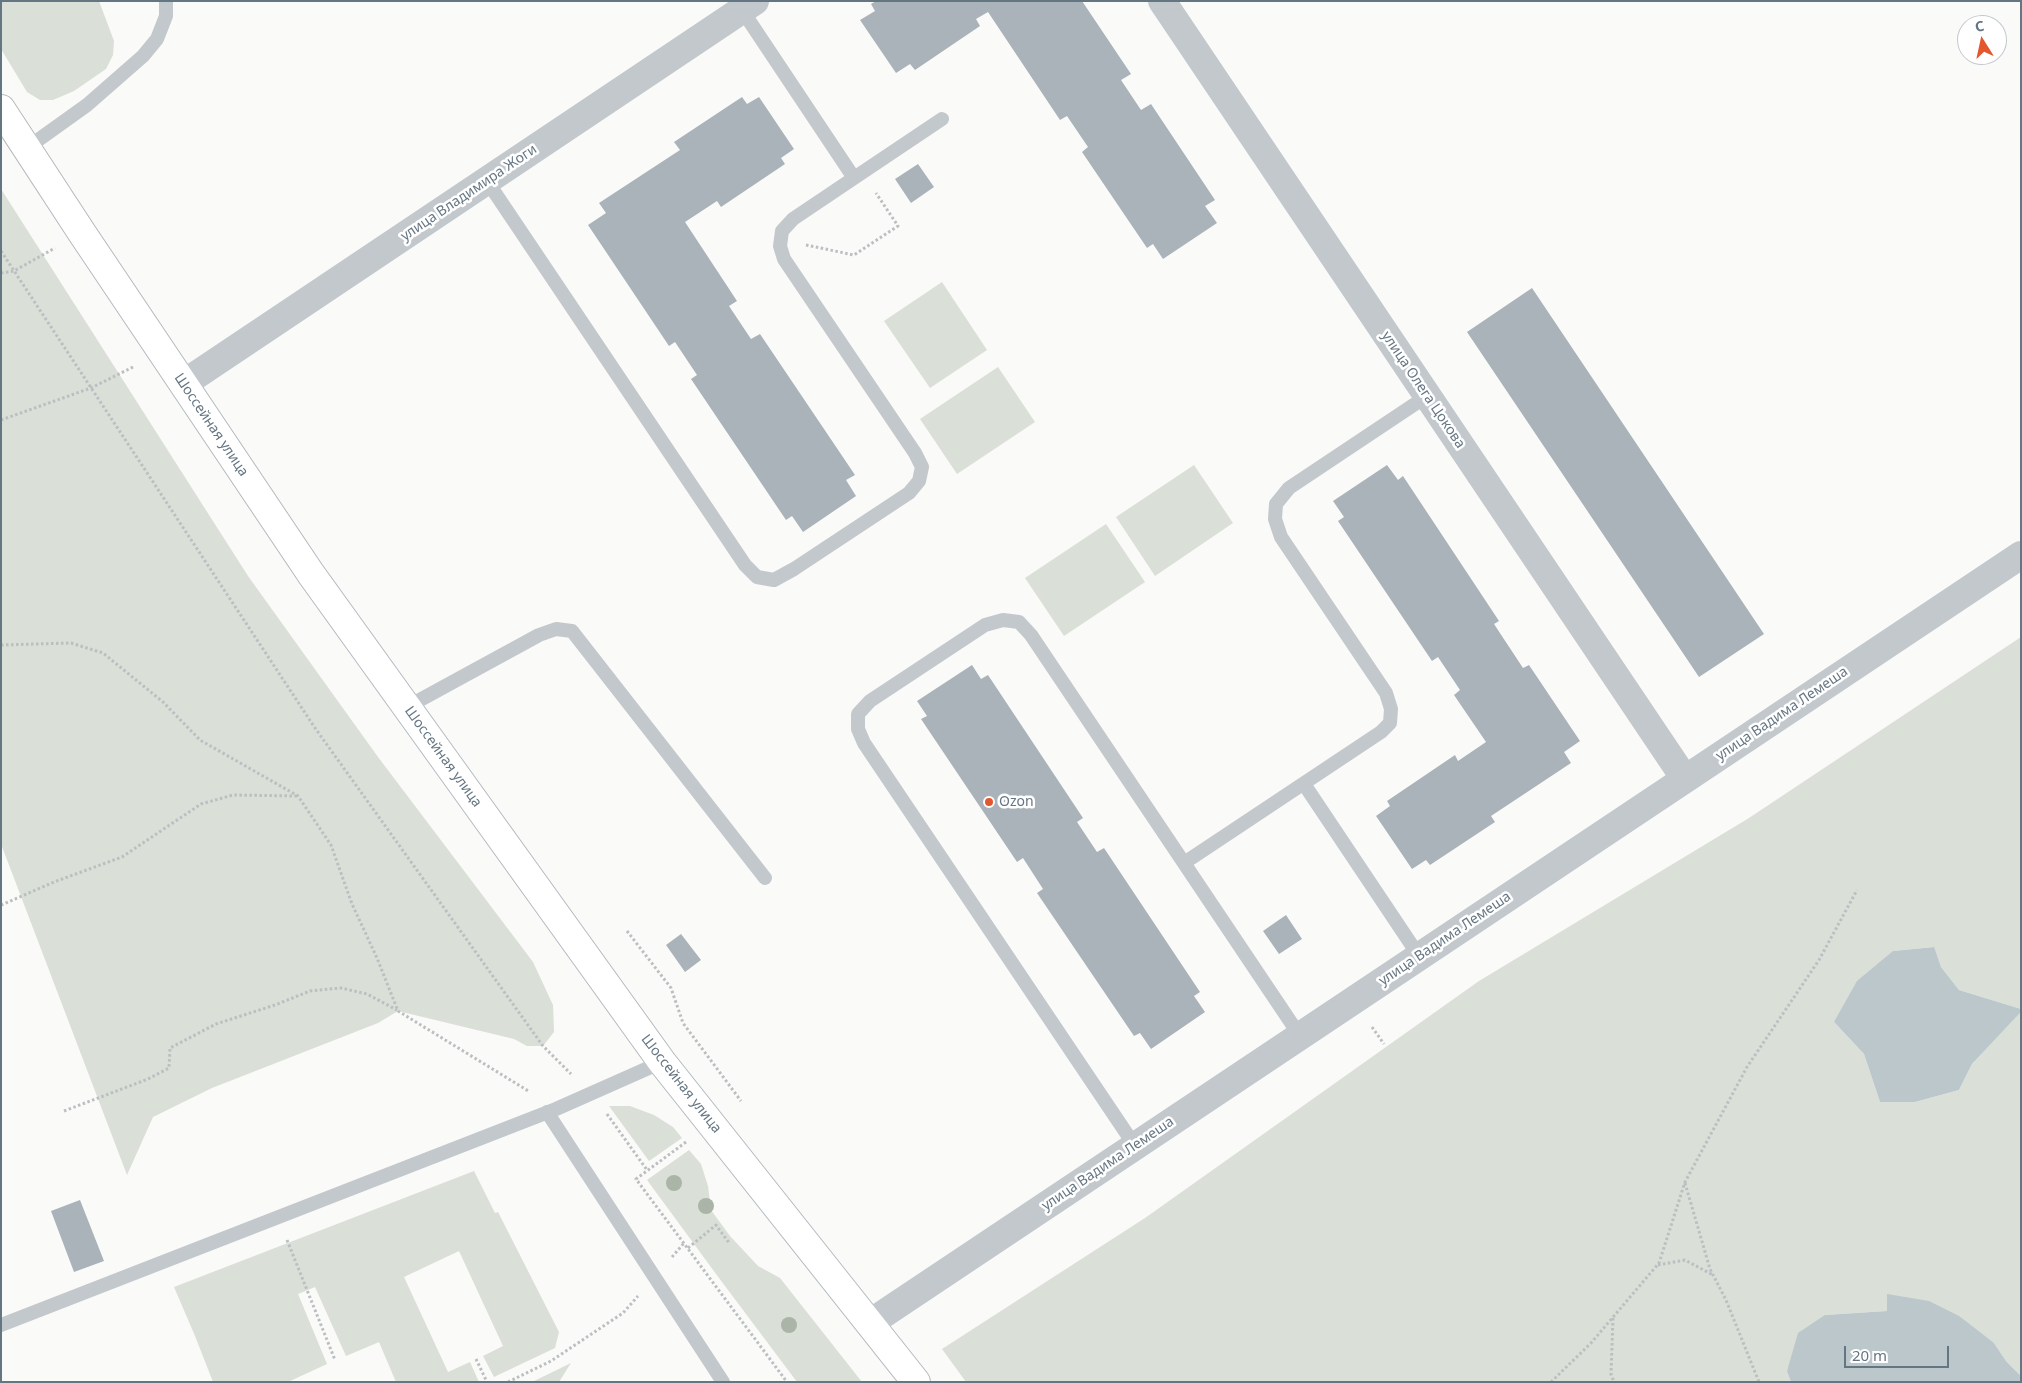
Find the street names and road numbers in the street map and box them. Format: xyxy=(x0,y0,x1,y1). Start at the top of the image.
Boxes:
street label: улица Владимира Жоги xyxy=(398,141,540,245)
street label: улица Олега Цокова xyxy=(1378,328,1468,452)
street label: Шоссейная улица xyxy=(170,370,252,480)
street label: улица Вадима Лемеша xyxy=(1713,663,1851,765)
street label: Шоссейная улица xyxy=(401,703,485,811)
street label: улица Вадима Лемеша xyxy=(1376,888,1514,990)
street label: Шоссейная улица xyxy=(637,1031,725,1137)
street label: улица Вадима Лемеша xyxy=(1039,1113,1177,1215)

